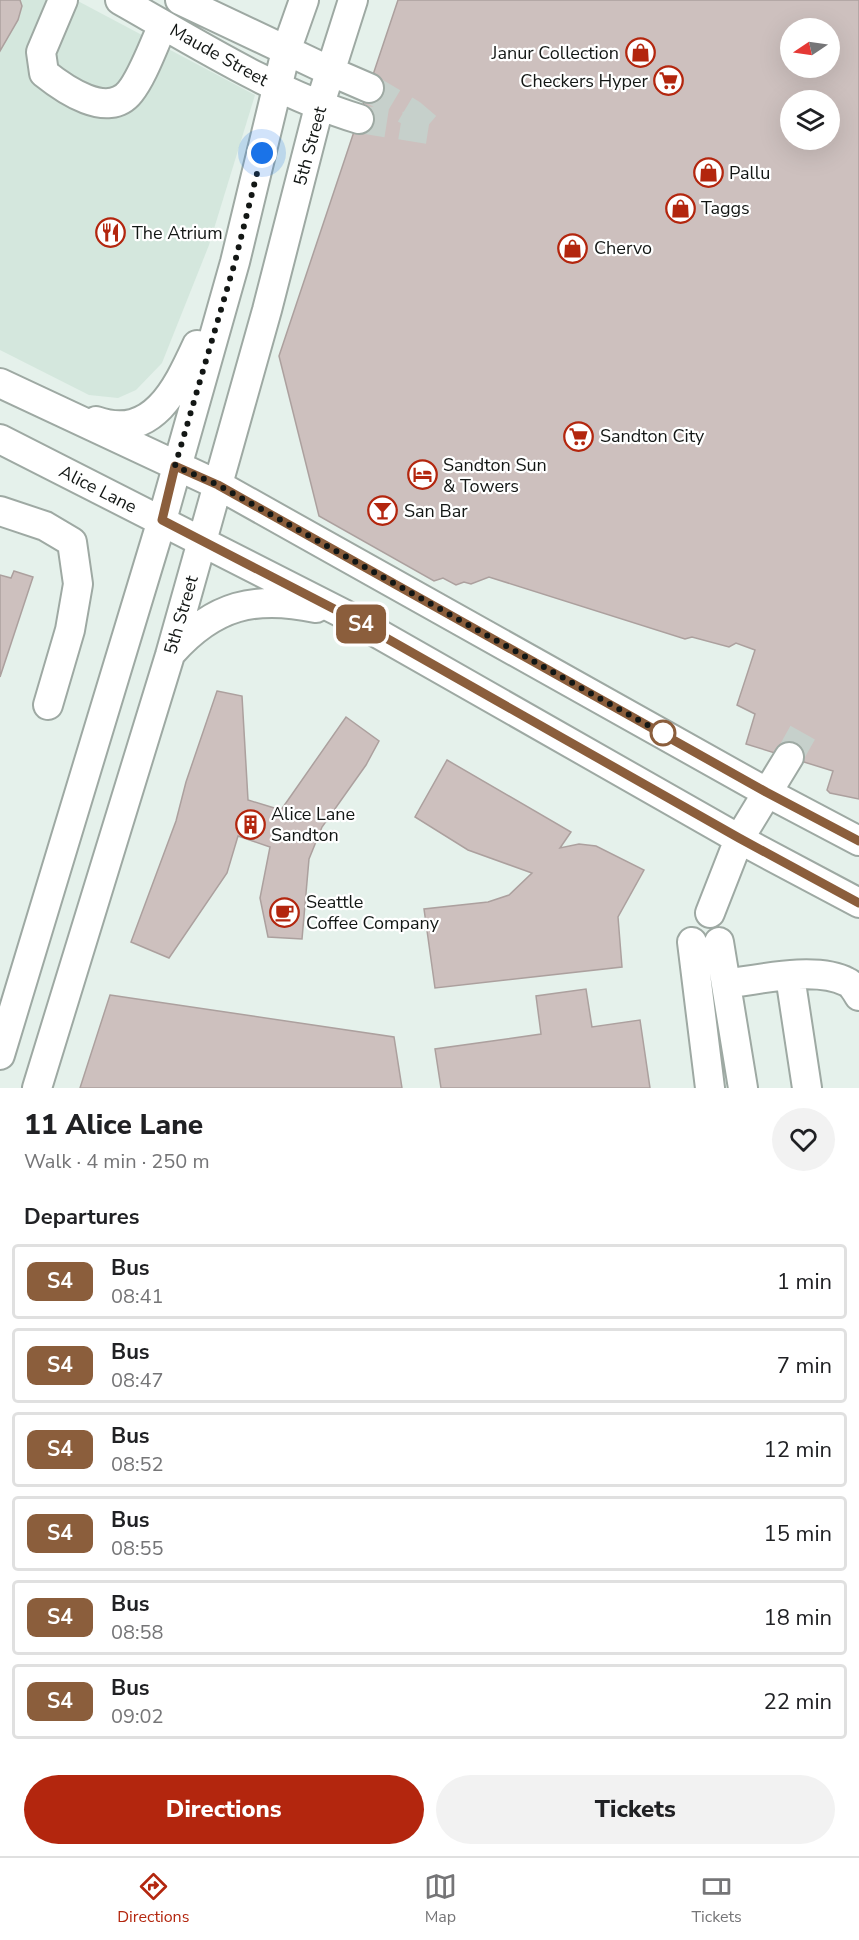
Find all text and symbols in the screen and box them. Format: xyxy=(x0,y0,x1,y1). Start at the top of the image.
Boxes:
street label: Maude Street xyxy=(166,18,273,92)
north arrow xyxy=(780,18,840,78)
map controls xyxy=(780,18,840,150)
shop icon: Janur Collection xyxy=(624,37,656,69)
place label: Janur Collection xyxy=(491,41,619,65)
supermarket icon: Checkers Hyper xyxy=(653,65,685,97)
place label: Checkers Hyper xyxy=(520,69,649,93)
button: layers xyxy=(780,90,840,150)
street label: 5th Street xyxy=(288,103,332,188)
your location xyxy=(247,138,277,168)
shop icon: Pallu xyxy=(692,157,724,189)
place label: Pallu xyxy=(729,161,770,185)
shop icon: Taggs xyxy=(664,192,696,224)
place label: Taggs xyxy=(701,196,750,220)
restaurant icon: The Atrium xyxy=(95,217,127,249)
place label: The Atrium xyxy=(132,221,223,245)
shop icon: Chervo xyxy=(557,232,589,264)
place label: Chervo xyxy=(594,236,652,260)
supermarket icon: Sandton City xyxy=(563,420,595,452)
place label: Sandton City xyxy=(600,424,705,448)
place label: Sandton Sun & Towers xyxy=(443,453,547,498)
street label: Alice Lane xyxy=(55,459,141,519)
hotel icon: Sandton Sun & Towers xyxy=(406,459,438,491)
bar icon: San Bar xyxy=(367,495,399,527)
place label: San Bar xyxy=(404,499,468,523)
street label: 5th Street xyxy=(158,572,204,657)
line badge: S4 xyxy=(334,604,388,644)
text: S4 xyxy=(348,610,374,638)
unlabelled marker xyxy=(650,720,676,746)
place label: Alice Lane Sandton xyxy=(271,802,355,847)
building icon: Alice Lane Sandton xyxy=(234,808,266,840)
place label: Seattle Coffee Company xyxy=(306,890,440,935)
cafe icon: Seattle Coffee Company xyxy=(269,896,301,928)
text: 11 Alice Lane xyxy=(24,1106,203,1144)
button: heart xyxy=(772,1108,835,1171)
text: Walk · 4 min · 250 m xyxy=(24,1148,210,1175)
text: Departures xyxy=(24,1202,139,1232)
text: Bus xyxy=(111,1253,150,1283)
text: S4 xyxy=(47,1267,73,1295)
text: 1 min xyxy=(777,1267,832,1297)
text: 08:41 xyxy=(111,1283,164,1310)
text: Bus xyxy=(111,1337,150,1367)
text: S4 xyxy=(47,1351,73,1379)
text: 7 min xyxy=(777,1351,832,1381)
text: 08:47 xyxy=(111,1367,164,1394)
text: Bus xyxy=(111,1421,150,1451)
text: S4 xyxy=(47,1435,73,1463)
text: 12 min xyxy=(764,1435,832,1465)
text: 08:52 xyxy=(111,1451,164,1478)
text: Bus xyxy=(111,1505,150,1535)
text: S4 xyxy=(47,1519,73,1547)
text: 15 min xyxy=(764,1519,832,1549)
text: 08:55 xyxy=(111,1535,164,1562)
text: Bus xyxy=(111,1589,150,1619)
text: S4 xyxy=(47,1603,73,1631)
text: 18 min xyxy=(764,1603,832,1633)
text: 08:58 xyxy=(111,1619,164,1646)
text: Bus xyxy=(111,1673,150,1703)
text: S4 xyxy=(47,1687,73,1715)
text: 22 min xyxy=(764,1687,832,1717)
text: 09:02 xyxy=(111,1703,164,1730)
button: Directions xyxy=(24,1775,424,1844)
button: Tickets xyxy=(436,1775,835,1844)
tab: Directions xyxy=(117,1870,189,1928)
tab: Map xyxy=(424,1870,457,1928)
tab: Tickets xyxy=(691,1870,742,1928)

